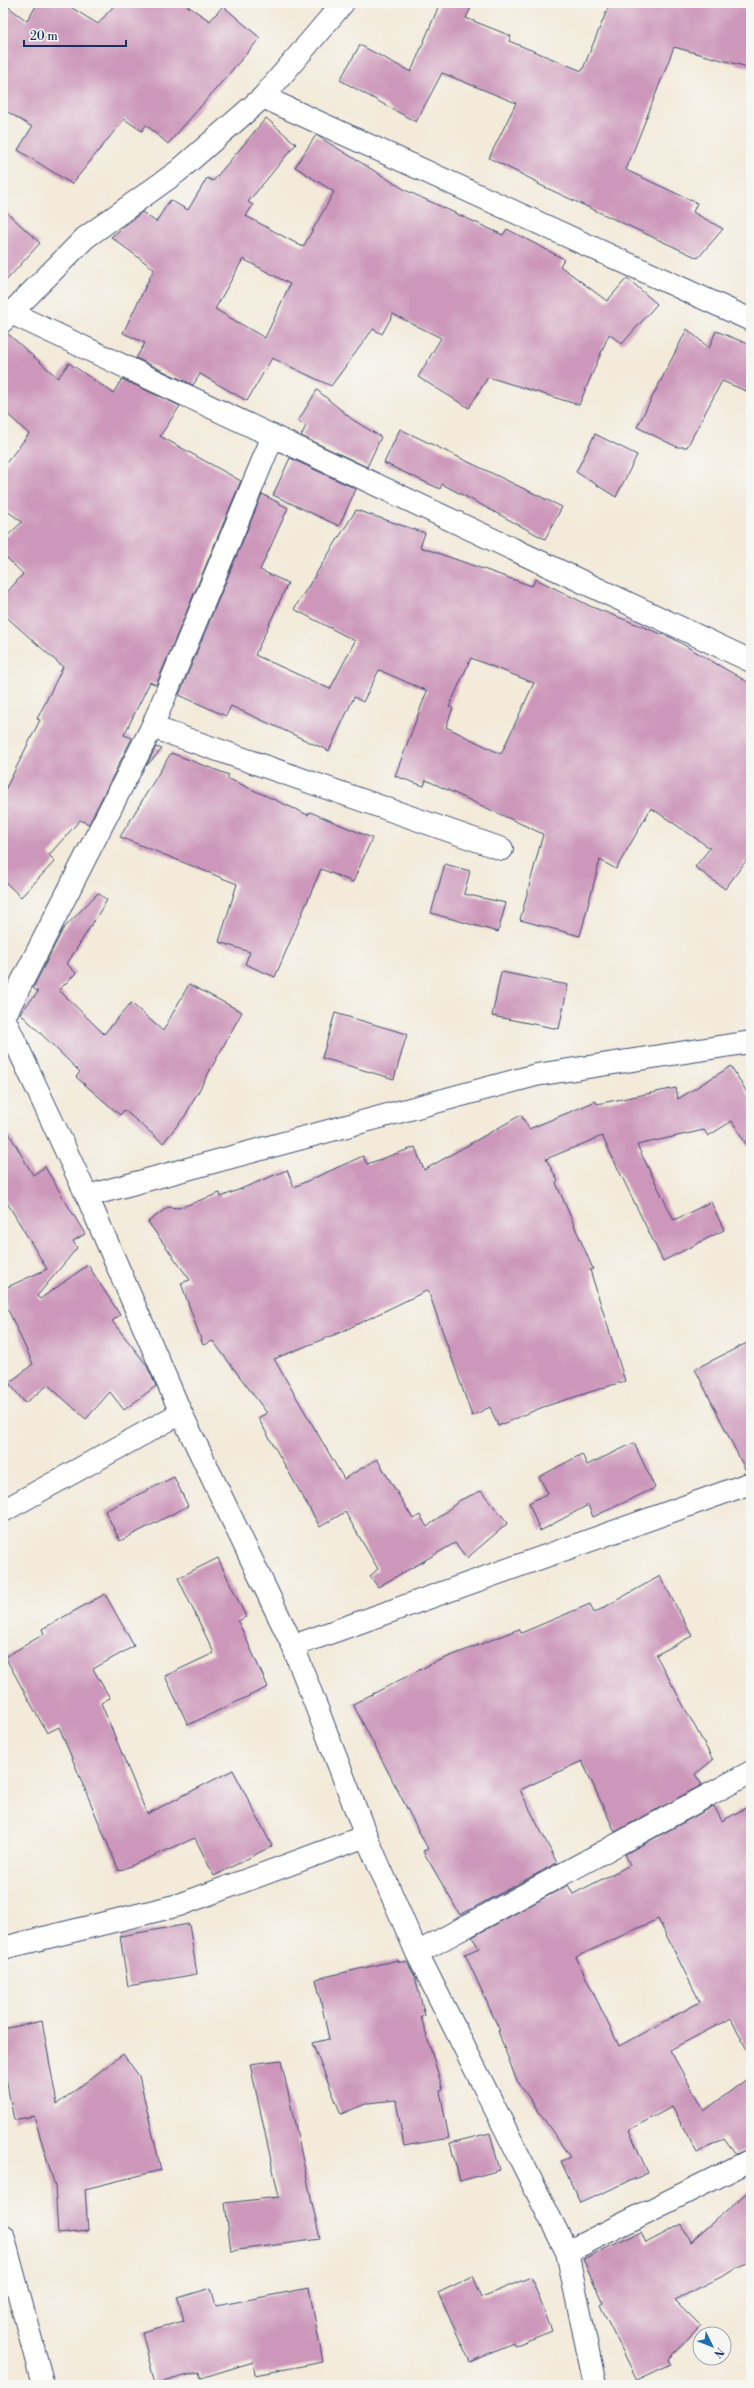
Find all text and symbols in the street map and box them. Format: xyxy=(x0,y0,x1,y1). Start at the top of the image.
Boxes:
scale bar xyxy=(24,22,126,48)
text: 20 m xyxy=(30,29,58,44)
north arrow xyxy=(692,2326,732,2366)
text: N xyxy=(710,2344,727,2360)

